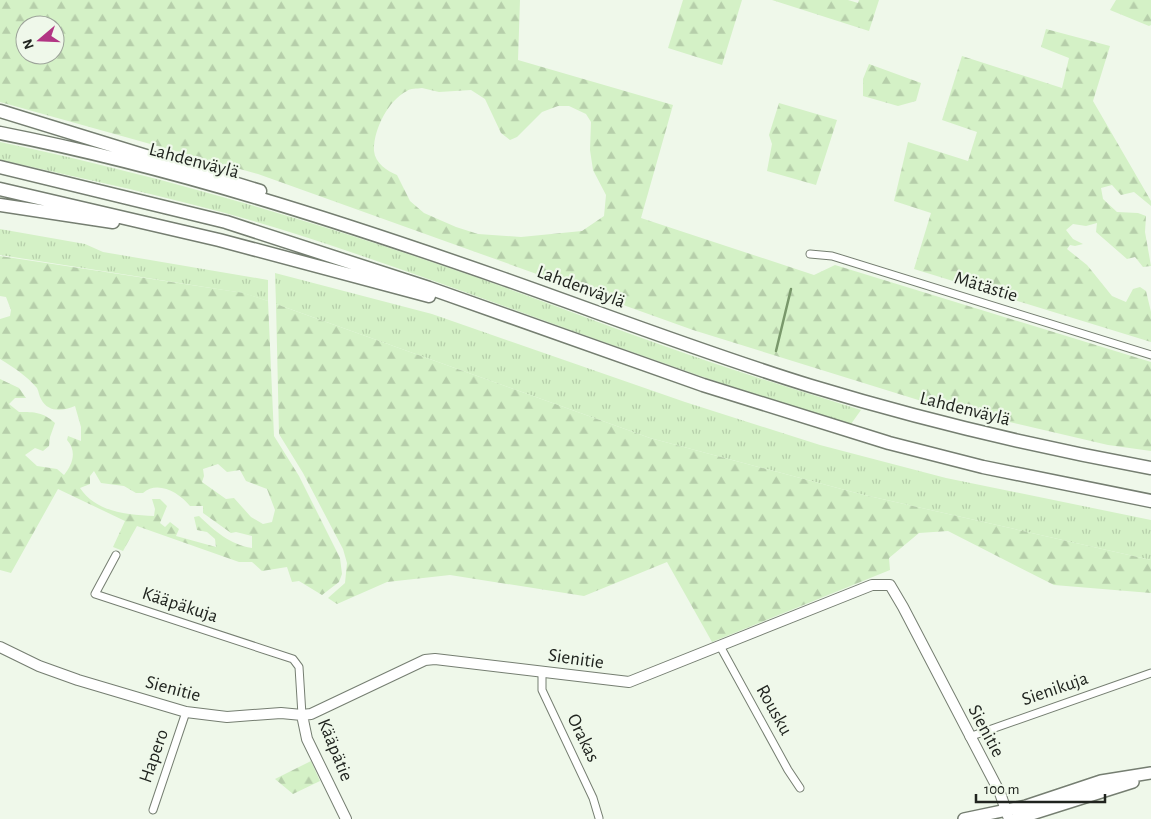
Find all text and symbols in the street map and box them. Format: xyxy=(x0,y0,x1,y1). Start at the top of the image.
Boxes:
north arrow xyxy=(15,15,65,65)
text: N xyxy=(20,37,37,51)
street label: Lahdenväylä xyxy=(147,140,241,182)
street label: Lahdenväylä xyxy=(534,262,628,312)
street label: Mätästie xyxy=(952,268,1020,306)
street label: Lahdenväylä xyxy=(918,389,1012,429)
street label: Kääpäkuja xyxy=(140,584,220,626)
street label: Sienitie xyxy=(547,646,605,672)
street label: Sienikuja xyxy=(1019,669,1091,709)
street label: Sienitie xyxy=(143,673,203,705)
street label: Rousku xyxy=(753,682,796,739)
street label: Sienitie xyxy=(964,702,1008,760)
street label: Orakas xyxy=(563,711,603,765)
street label: Kääpätie xyxy=(314,716,356,784)
street label: Hapero xyxy=(136,727,172,785)
scale bar xyxy=(976,772,1105,804)
text: 100 m xyxy=(984,782,1019,797)

